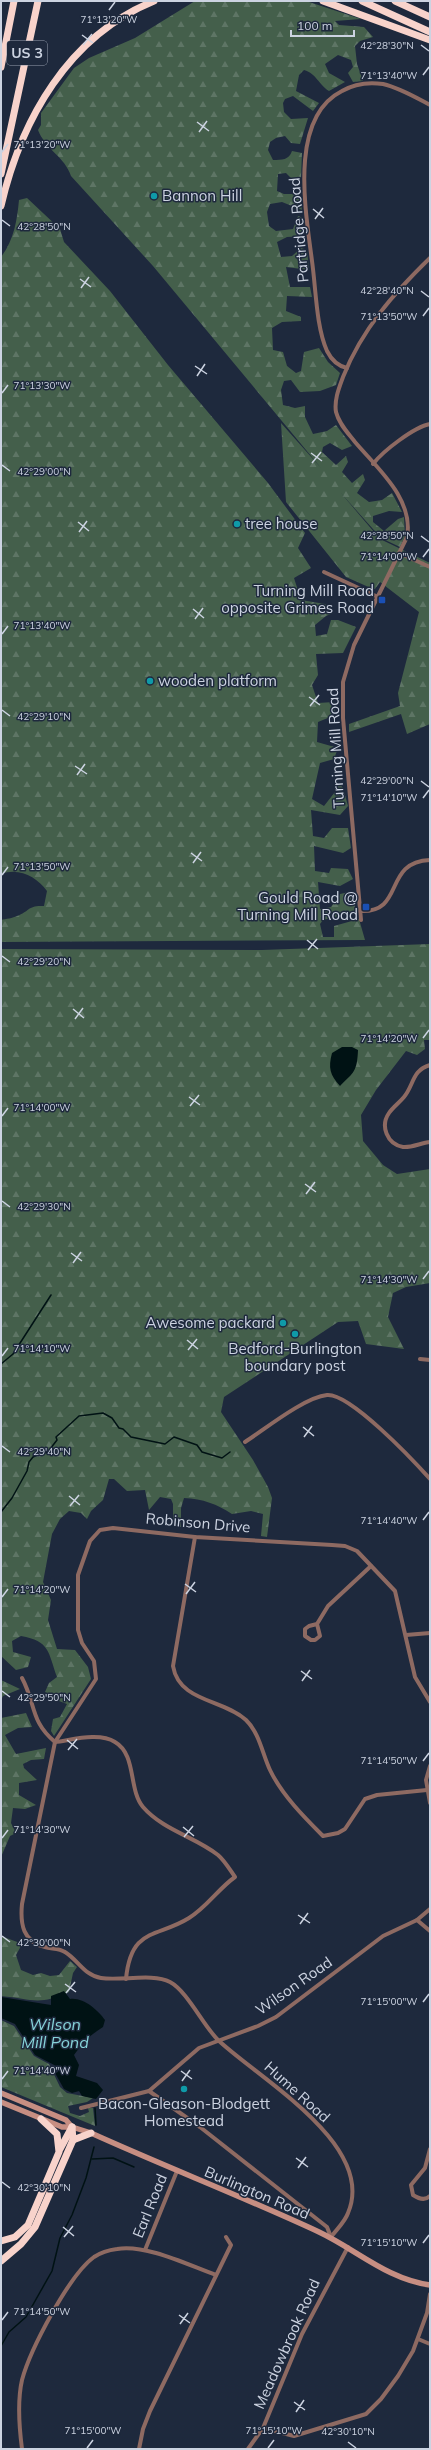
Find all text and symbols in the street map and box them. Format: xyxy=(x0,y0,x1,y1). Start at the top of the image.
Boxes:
scale bar xyxy=(291,12,354,38)
text: 71°13'20"W xyxy=(81,13,137,26)
text: 100 m xyxy=(297,18,332,33)
text: 42°28'30"N xyxy=(360,39,414,52)
road number: US 3 xyxy=(7,41,47,65)
text: 71°13'40"W xyxy=(361,69,417,82)
text: 71°13'20"W xyxy=(14,138,70,151)
street label: Partridge Road xyxy=(284,177,313,283)
place label: Bannon Hill xyxy=(162,186,242,205)
marker: Bannon Hill xyxy=(149,191,159,201)
text: 42°28'50"N xyxy=(17,220,71,233)
text: 42°28'40"N xyxy=(360,284,414,297)
text: 71°13'50"W xyxy=(361,310,417,323)
text: 71°13'30"W xyxy=(14,379,70,392)
text: 42°29'00"N xyxy=(17,465,71,478)
place label: tree house xyxy=(245,514,317,533)
marker: tree house xyxy=(232,519,242,529)
text: 42°28'50"N xyxy=(360,529,414,542)
text: 71°14'00"W xyxy=(361,550,417,563)
place label: Turning Mill Road opposite Grimes Road xyxy=(221,581,374,617)
marker: Turning Mill Road opposite Grimes Road xyxy=(377,595,387,605)
text: 71°13'40"W xyxy=(14,619,70,632)
place label: wooden platform xyxy=(158,671,277,690)
marker: wooden platform xyxy=(145,676,155,686)
street label: Turning Mill Road xyxy=(323,687,348,809)
text: 42°29'10"N xyxy=(17,710,71,723)
text: 42°29'00"N xyxy=(360,774,414,787)
text: 71°14'10"W xyxy=(361,791,417,804)
text: 71°13'50"W xyxy=(14,860,70,873)
place label: Gould Road @ Turning Mill Road xyxy=(238,888,358,924)
marker: Gould Road @ Turning Mill Road xyxy=(361,902,371,912)
text: 42°29'20"N xyxy=(17,955,71,968)
text: 71°14'20"W xyxy=(361,1032,417,1045)
text: 71°14'00"W xyxy=(14,1101,70,1114)
text: 42°29'30"N xyxy=(17,1200,71,1213)
text: 71°14'30"W xyxy=(361,1273,417,1286)
place label: Awesome packard xyxy=(146,1313,275,1332)
marker: Awesome packard xyxy=(278,1318,288,1328)
marker: Bedford-Burlington boundary post xyxy=(290,1329,300,1339)
place label: Bedford-Burlington boundary post xyxy=(228,1339,362,1375)
text: 71°14'10"W xyxy=(14,1342,70,1355)
text: 42°29'40"N xyxy=(17,1445,71,1458)
street label: Robinson Drive xyxy=(145,1508,251,1537)
text: 71°14'40"W xyxy=(361,1514,417,1527)
text: 71°14'20"W xyxy=(14,1583,70,1596)
text: 42°29'50"N xyxy=(17,1691,71,1704)
text: 71°14'50"W xyxy=(361,1754,417,1767)
text: 71°14'30"W xyxy=(14,1823,70,1836)
text: 42°30'00"N xyxy=(17,1936,71,1949)
street label: Wilson Road xyxy=(252,1952,336,2019)
text: 71°15'00"W xyxy=(361,1995,417,2008)
water label: Wilson Mill Pond xyxy=(21,2014,89,2052)
street label: Hume Road xyxy=(260,2057,334,2126)
text: 71°14'40"W xyxy=(14,2064,70,2077)
marker: Bacon-Gleason-Blodgett Homestead xyxy=(179,2084,189,2094)
place label: Bacon-Gleason-Blodgett Homestead xyxy=(98,2094,270,2130)
street label: Burlington Road xyxy=(202,2162,313,2223)
street label: Earl Road xyxy=(128,2171,171,2241)
text: 42°30'10"N xyxy=(17,2181,71,2194)
text: 71°15'10"W xyxy=(361,2236,417,2249)
street label: Meadowbrook Road xyxy=(249,2276,324,2412)
text: 71°14'50"W xyxy=(14,2305,70,2318)
text: 71°15'00"W xyxy=(65,2424,121,2437)
text: 71°15'10"W xyxy=(246,2424,302,2437)
text: 42°30'10"N xyxy=(321,2425,375,2438)

